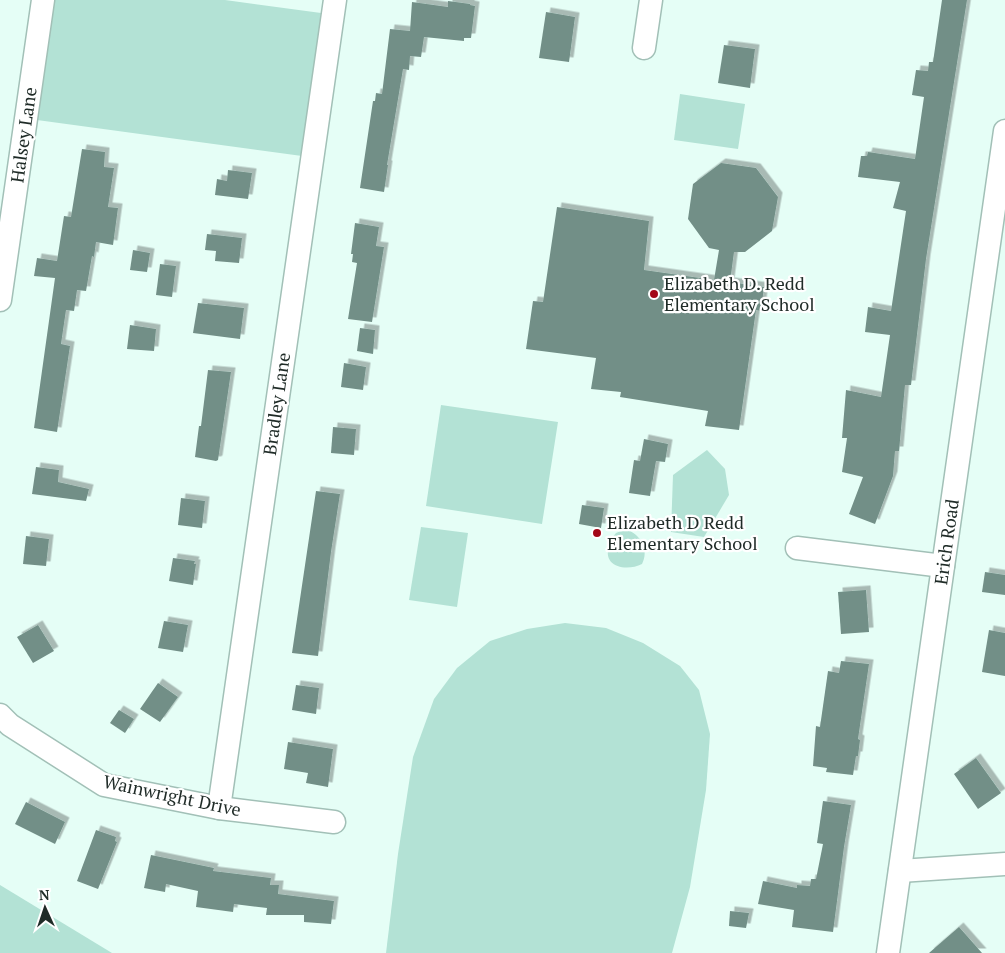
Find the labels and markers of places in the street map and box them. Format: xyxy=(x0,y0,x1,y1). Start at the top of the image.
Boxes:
place label: Elizabeth D. Redd Elementary School xyxy=(664,271,815,316)
marker: Elizabeth D. Redd Elementary School xyxy=(648,288,660,300)
place label: Elizabeth D Redd Elementary School xyxy=(607,510,758,555)
marker: Elizabeth D Redd Elementary School xyxy=(591,527,603,539)

